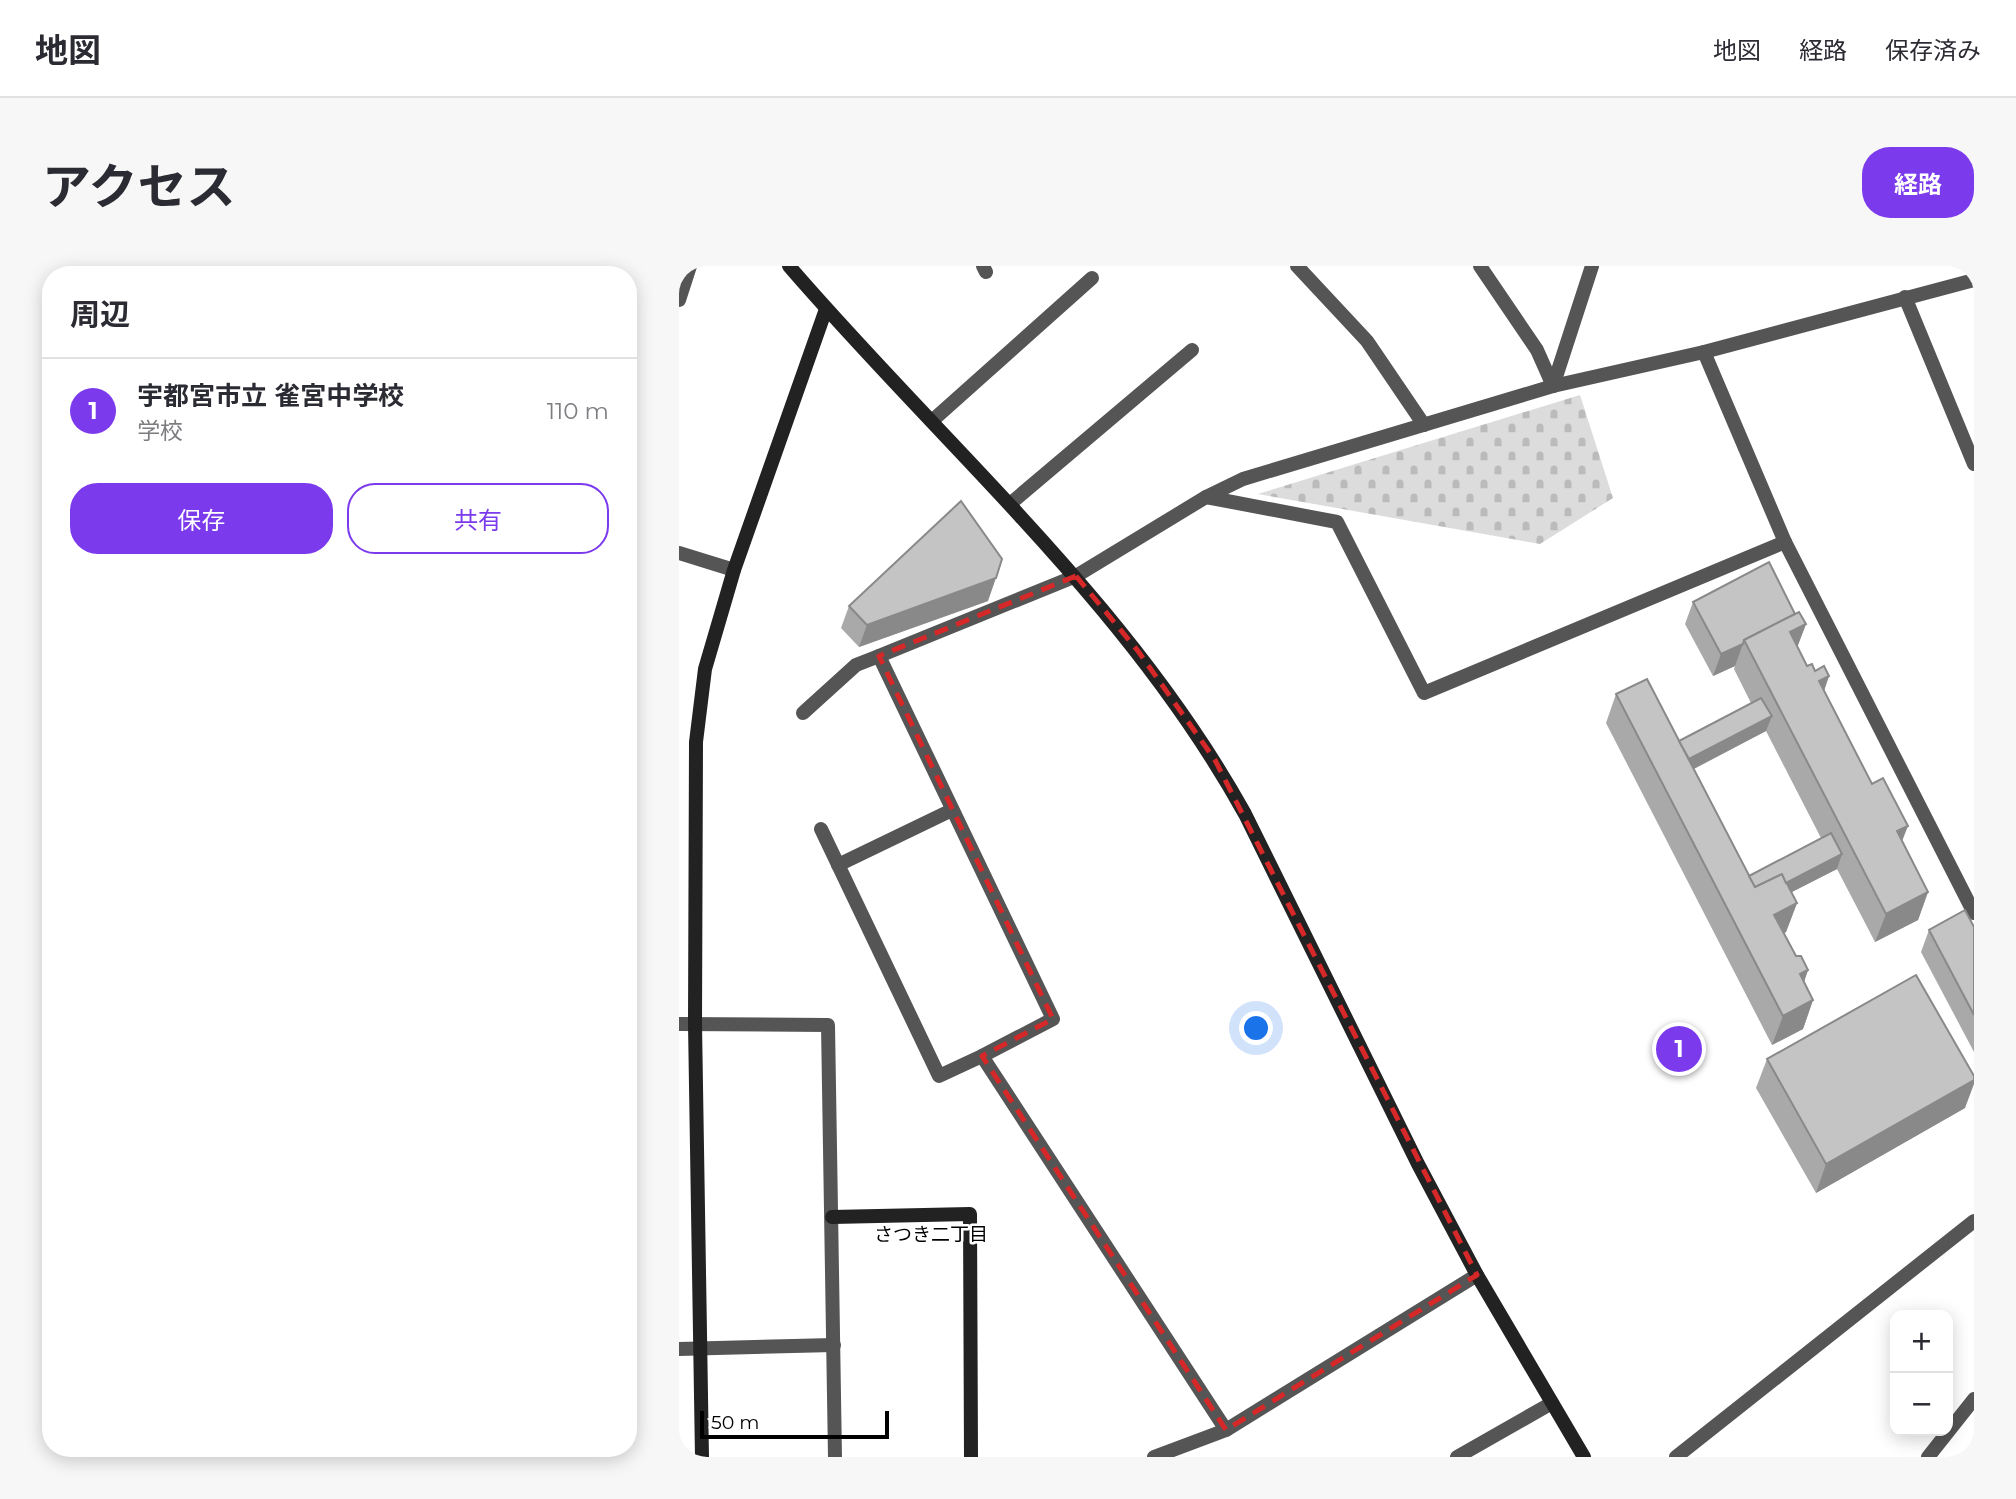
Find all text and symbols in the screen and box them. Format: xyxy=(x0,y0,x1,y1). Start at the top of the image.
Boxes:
text: 地図 xyxy=(35,30,101,70)
text: 地図 xyxy=(1713,36,1761,65)
text: 経路 xyxy=(1799,36,1847,65)
text: 保存済み xyxy=(1885,36,1981,65)
button: 経路 xyxy=(1862,147,1974,218)
text: アクセス xyxy=(42,157,236,216)
text: 周辺 xyxy=(70,296,130,333)
text: 宇都宮市立 雀宮中学校 xyxy=(137,380,404,412)
text: 1 xyxy=(88,397,98,425)
text: 110 m xyxy=(547,397,609,425)
text: 学校 xyxy=(137,417,183,445)
button: 保存 xyxy=(70,483,333,554)
button: 共有 xyxy=(347,483,609,554)
your location xyxy=(1239,1011,1273,1045)
pin: 1 xyxy=(1656,1023,1702,1075)
district label: さつき二丁目 xyxy=(874,1223,988,1246)
map controls xyxy=(1890,1310,1953,1436)
button: + xyxy=(1890,1310,1953,1373)
button: − xyxy=(1890,1373,1953,1436)
scale bar xyxy=(700,1408,889,1440)
text: 50 m xyxy=(711,1411,759,1434)

